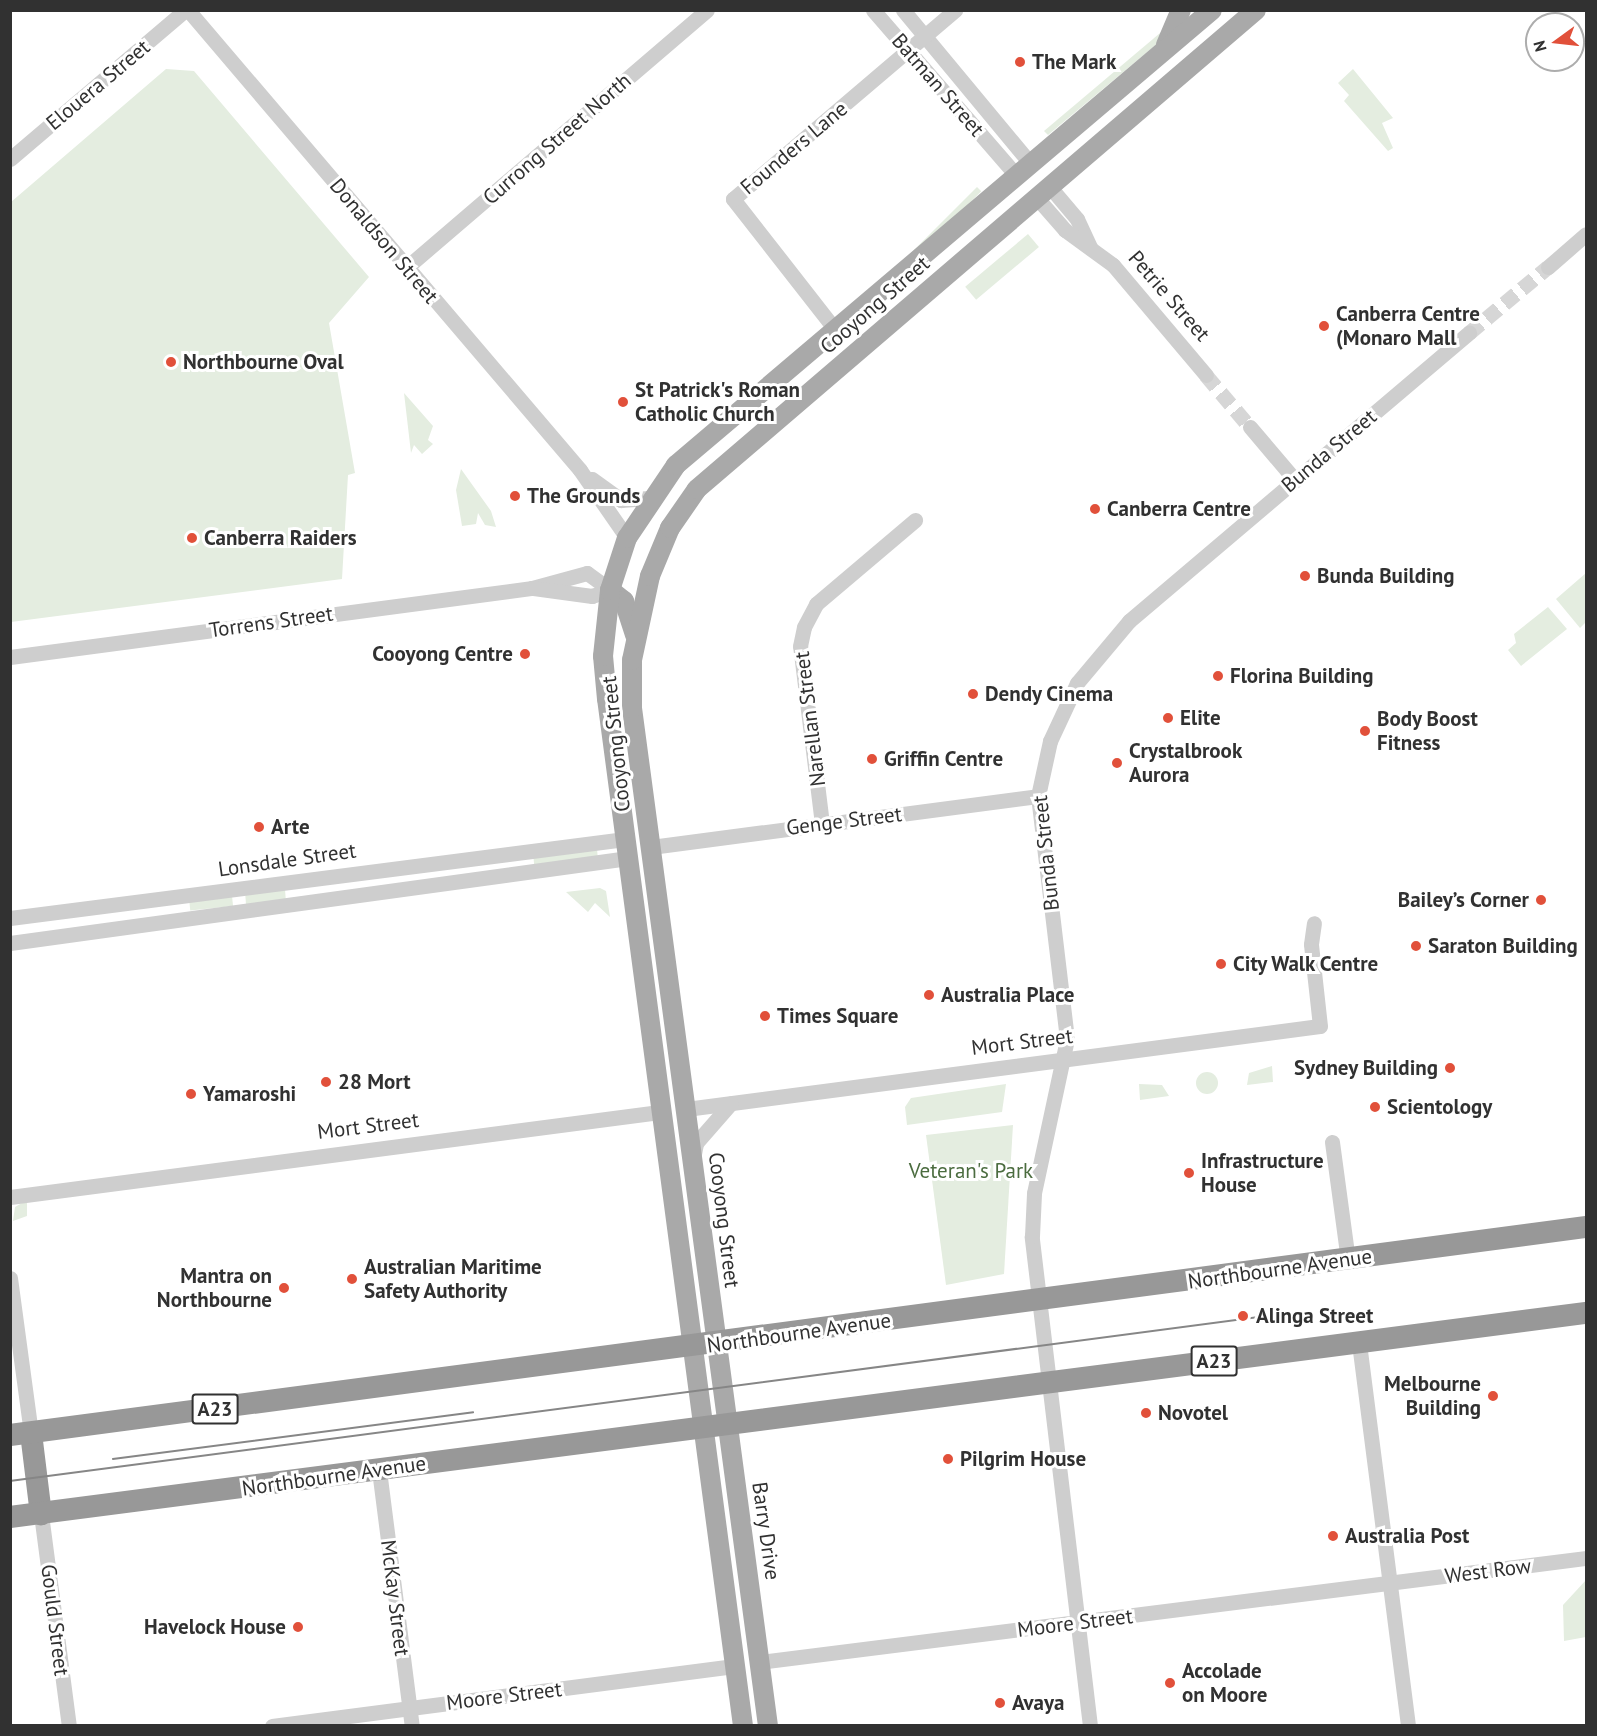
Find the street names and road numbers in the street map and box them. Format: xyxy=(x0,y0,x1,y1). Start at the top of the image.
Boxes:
street label: Batman Street xyxy=(887,28,989,142)
street label: Elouera Street xyxy=(41,34,155,136)
street label: Currong Street North xyxy=(478,68,636,210)
street label: Founders Lane xyxy=(736,96,852,200)
street label: Donaldson Street xyxy=(324,173,444,309)
street label: Petrie Street xyxy=(1123,246,1215,346)
street label: Cooyong Street xyxy=(815,251,935,359)
street label: Bunda Street xyxy=(1276,404,1382,498)
street label: Torrens Street xyxy=(207,601,335,643)
street label: Narellan Street xyxy=(789,650,831,788)
street label: Cooyong Street xyxy=(596,675,636,813)
street label: Bunda Street xyxy=(1027,794,1065,912)
street label: Genge Street xyxy=(785,801,903,841)
street label: Lonsdale Street xyxy=(216,838,358,882)
street label: Mort Street xyxy=(970,1023,1074,1061)
street label: Mort Street xyxy=(316,1107,420,1145)
street label: Cooyong Street xyxy=(703,1151,745,1289)
street label: Northbourne Avenue xyxy=(1186,1244,1374,1294)
street label: Northbourne Avenue xyxy=(705,1308,893,1358)
road number: A23 xyxy=(1190,1344,1238,1378)
road number: A23 xyxy=(191,1392,239,1426)
street label: Northbourne Avenue xyxy=(240,1451,428,1501)
street label: Barry Drive xyxy=(747,1480,785,1582)
street label: McKay Street xyxy=(375,1538,415,1658)
street label: West Row xyxy=(1443,1553,1533,1589)
street label: Gould Street xyxy=(36,1563,74,1677)
street label: Moore Street xyxy=(1016,1603,1134,1643)
street label: Moore Street xyxy=(445,1676,563,1716)

